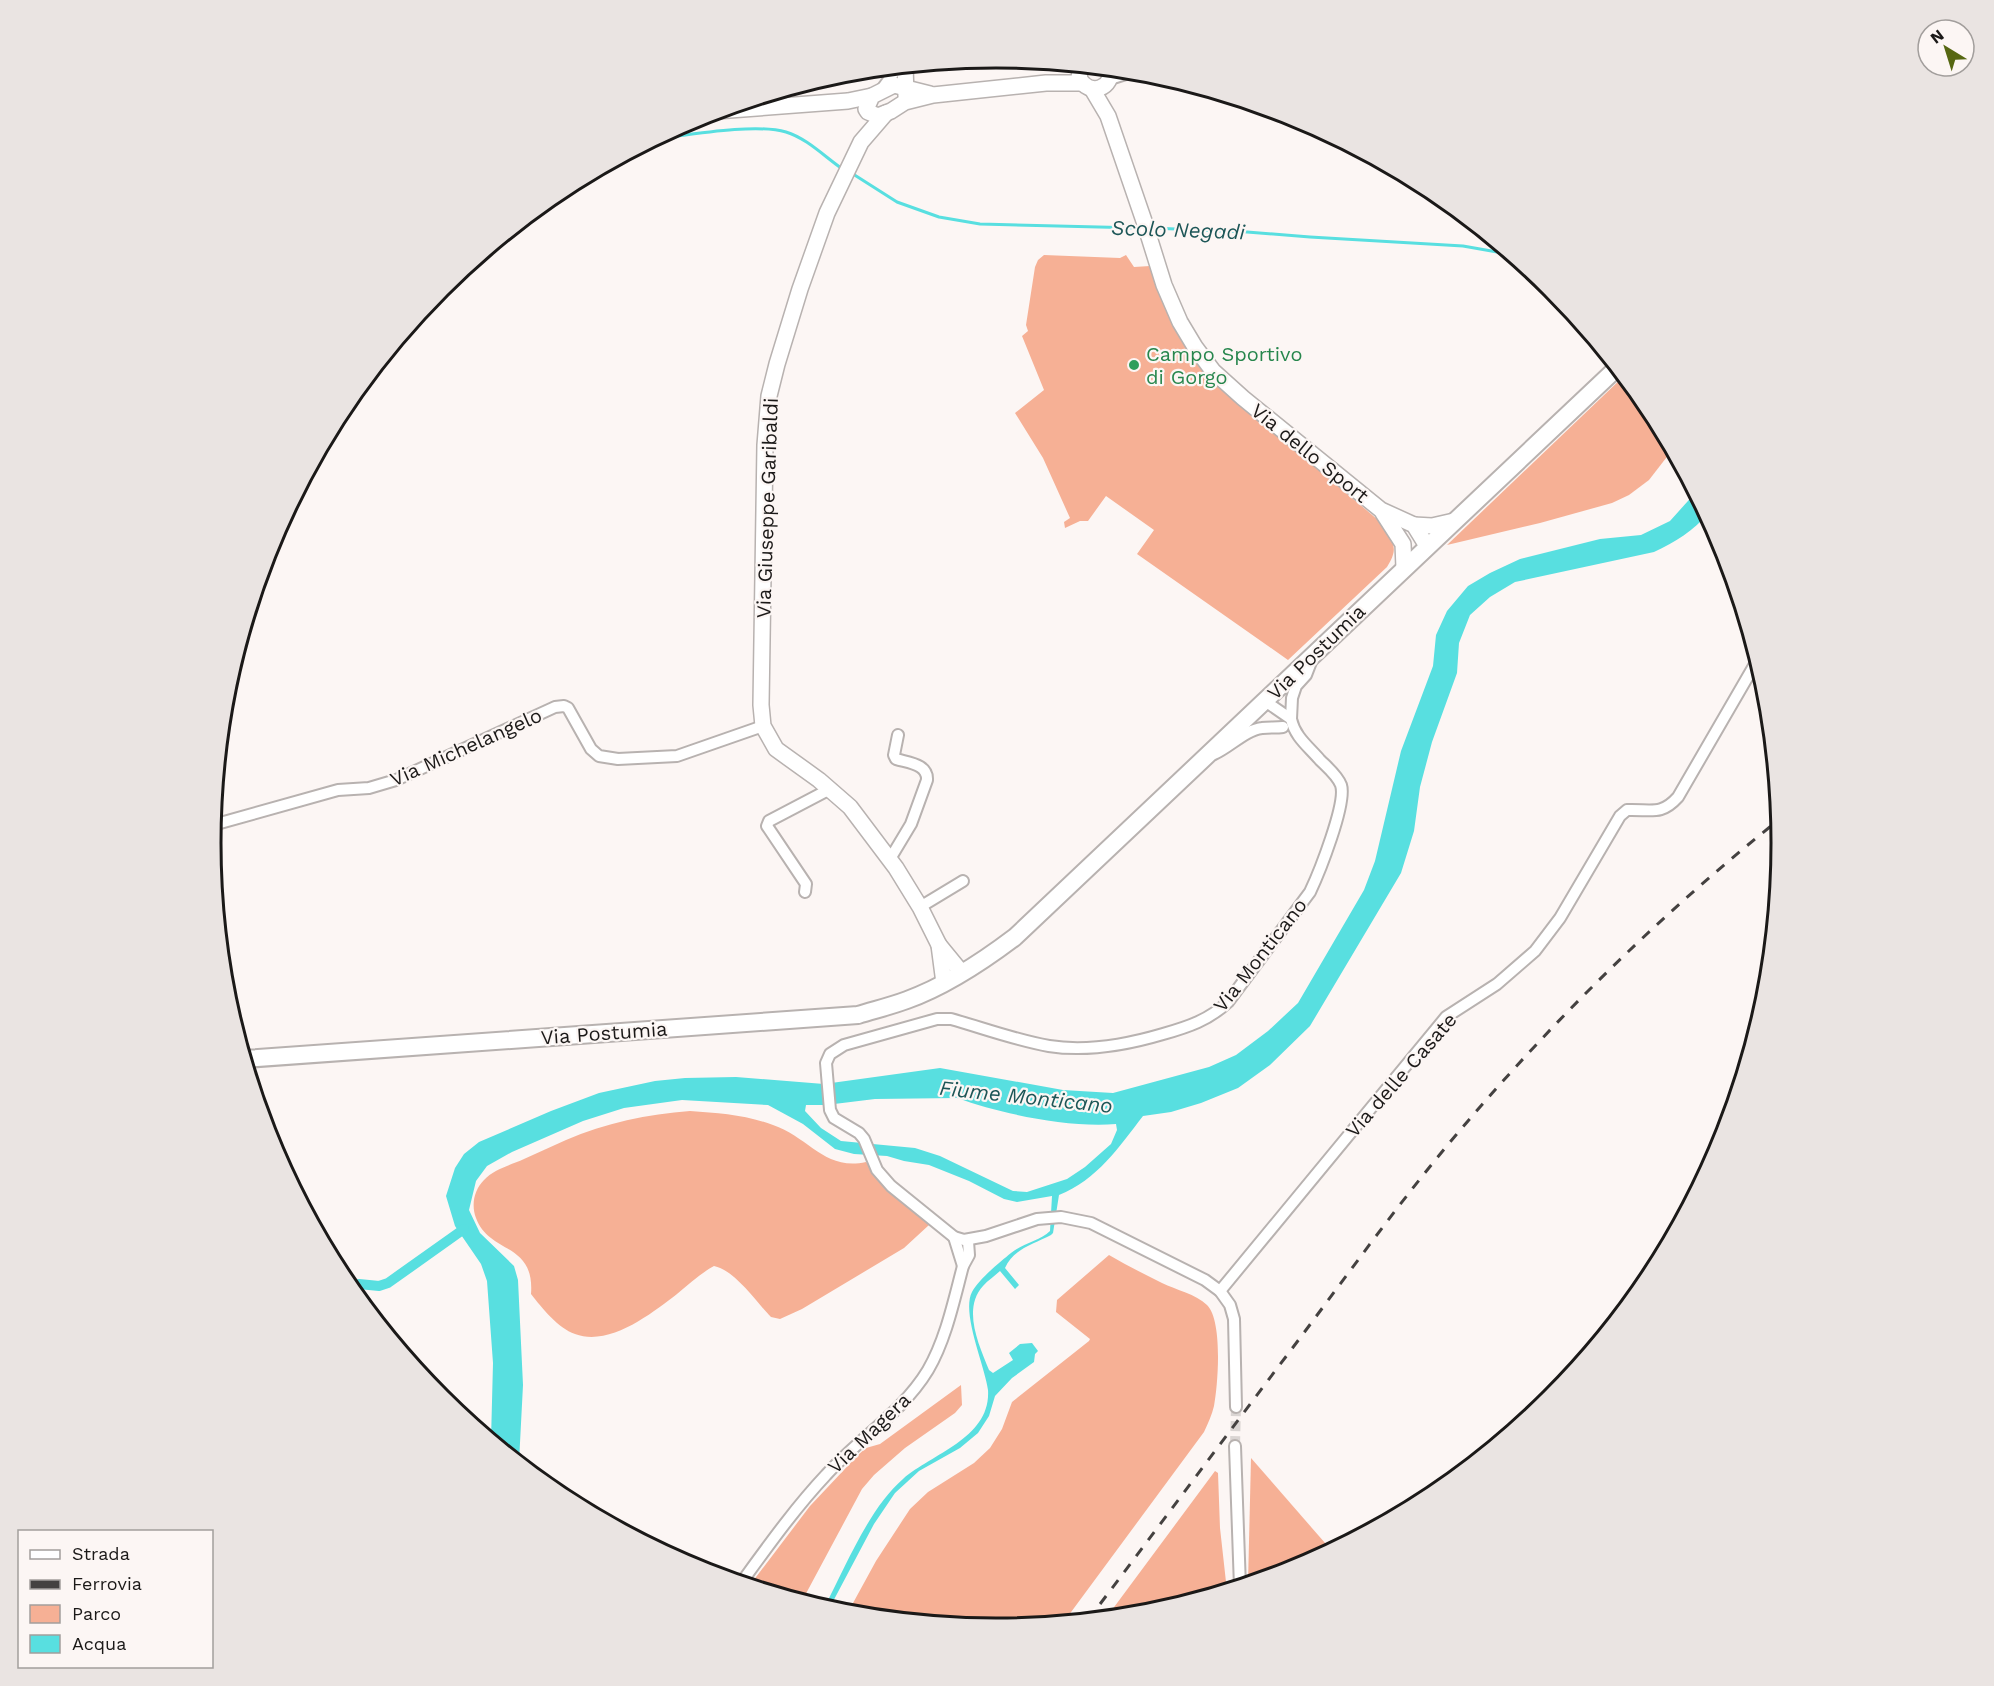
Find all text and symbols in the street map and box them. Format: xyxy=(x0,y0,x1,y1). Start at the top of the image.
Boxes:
north arrow xyxy=(1916,18,1976,78)
text: N xyxy=(1927,25,1948,48)
water label: Scolo Negadi xyxy=(1111,215,1246,244)
place label: Campo Sportivo di Gorgo xyxy=(1146,342,1302,389)
marker: Campo Sportivo di Gorgo xyxy=(1127,358,1141,372)
street label: Via Giuseppe Garibaldi xyxy=(751,397,783,619)
street label: Via dello Sport xyxy=(1246,398,1374,508)
street label: Via Postumia xyxy=(1262,599,1370,705)
street label: Via Michelangelo xyxy=(386,703,546,791)
street label: Via Monticano xyxy=(1208,893,1312,1017)
street label: Via delle Casate xyxy=(1340,1008,1462,1142)
street label: Via Postumia xyxy=(540,1017,668,1049)
water label: Fiume Monticano xyxy=(938,1075,1114,1118)
street label: Via Magera xyxy=(823,1388,915,1478)
legend xyxy=(18,1530,213,1668)
text: Strada xyxy=(72,1543,130,1564)
text: Ferrovia xyxy=(72,1573,142,1594)
text: Parco xyxy=(72,1603,121,1624)
text: Acqua xyxy=(72,1633,126,1654)

